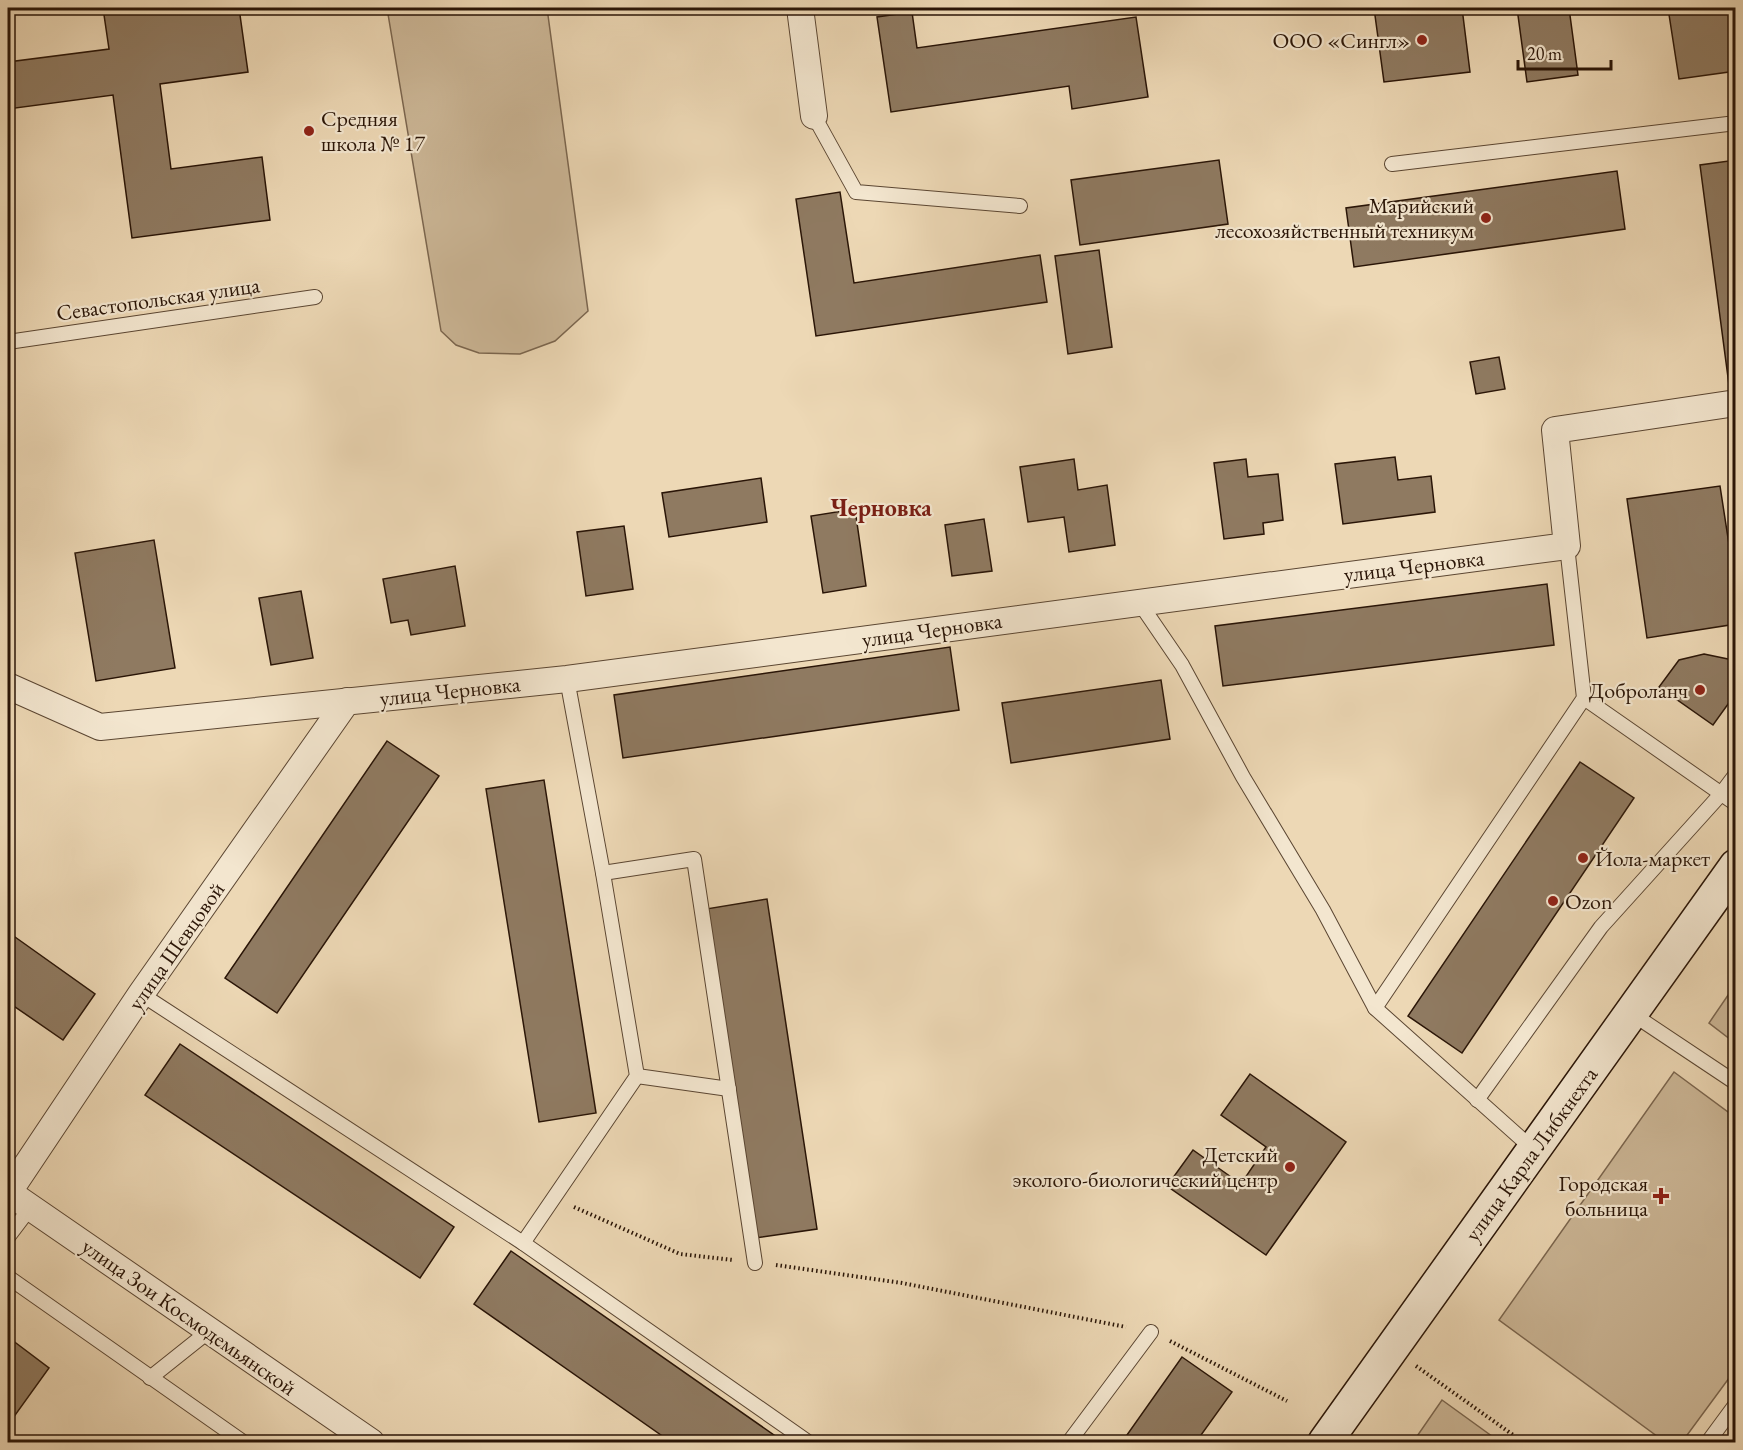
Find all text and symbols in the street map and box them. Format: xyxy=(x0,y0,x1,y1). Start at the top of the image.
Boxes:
place label: ООО «Сингл» xyxy=(1272,26,1410,55)
marker: ООО «Сингл» xyxy=(1415,33,1429,47)
scale bar xyxy=(1518,33,1611,71)
text: 20 m xyxy=(1527,42,1562,65)
place label: Средняя школа № 17 xyxy=(321,104,425,158)
marker: Средняя школа № 17 xyxy=(302,124,316,138)
place label: Марийский лесохозяйственный техникум xyxy=(1215,191,1474,245)
marker: Марийский лесохозяйственный техникум xyxy=(1479,211,1493,225)
street label: Севастопольская улица xyxy=(54,270,262,328)
district label: Черновка xyxy=(830,492,932,523)
street label: улица Черновка xyxy=(1342,543,1486,589)
street label: улица Черновка xyxy=(860,606,1004,654)
street label: улица Черновка xyxy=(378,669,522,713)
place label: Доброланч xyxy=(1589,676,1688,705)
marker: Доброланч xyxy=(1693,683,1707,697)
place label: Йола-маркет xyxy=(1595,844,1710,873)
marker: Йола-маркет xyxy=(1576,851,1590,865)
street label: улица Шевцовой xyxy=(121,876,231,1016)
place label: Ozon xyxy=(1565,887,1613,916)
marker: Ozon xyxy=(1546,894,1560,908)
street label: улица Карла Либкнехта xyxy=(1458,1061,1604,1247)
place label: Детский эколого-биологический центр xyxy=(1012,1140,1278,1194)
marker: Детский эколого-биологический центр xyxy=(1283,1160,1297,1174)
place label: Городская больница xyxy=(1559,1169,1648,1223)
marker: Городская больница xyxy=(1652,1187,1670,1205)
street label: улица Зои Космодемьянской xyxy=(76,1232,302,1402)

